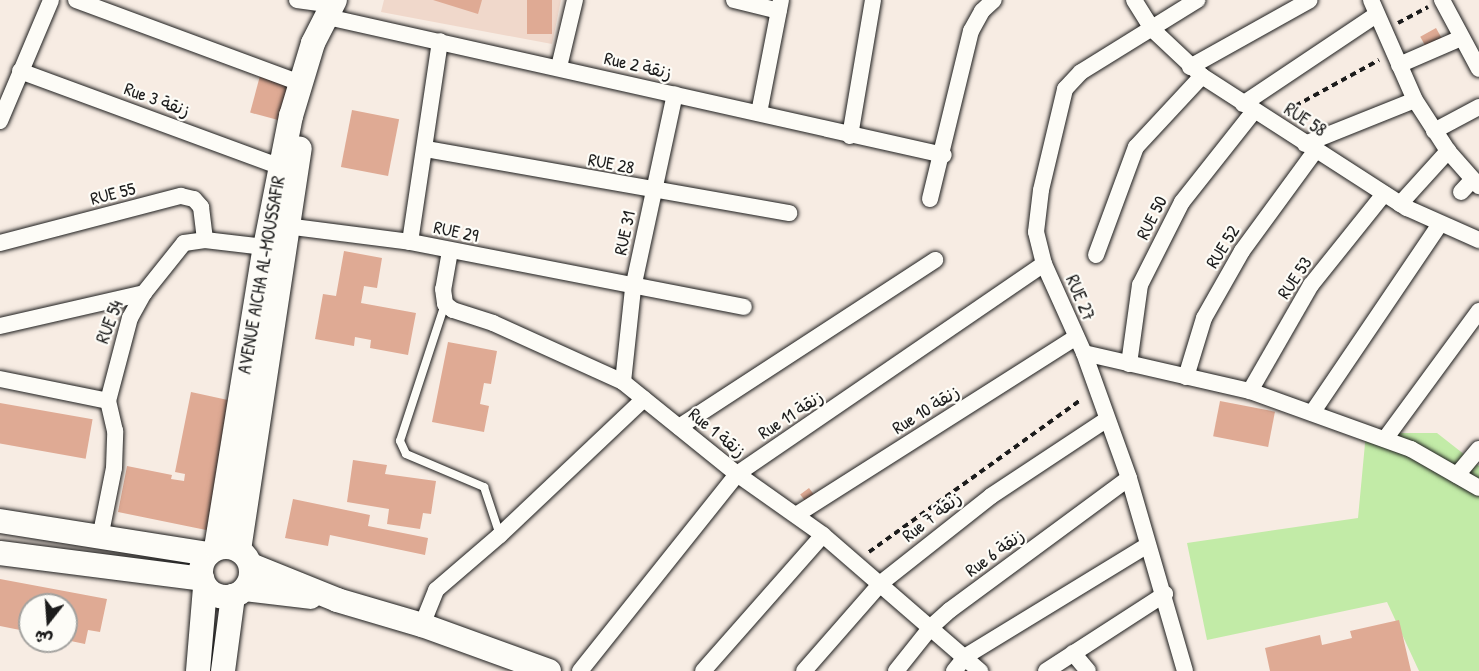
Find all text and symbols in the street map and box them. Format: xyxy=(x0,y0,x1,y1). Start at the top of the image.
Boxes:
street label: Rue 2 زنقة xyxy=(602,48,674,84)
street label: Rue 3 زنقة xyxy=(121,78,193,122)
street label: RUE 58 xyxy=(1280,99,1330,141)
street label: RUE 28 xyxy=(586,149,636,179)
street label: AVENUE AICHA AL-MOUSSAFIR xyxy=(234,174,290,376)
street label: RUE 55 xyxy=(88,178,138,210)
street label: RUE 50 xyxy=(1132,193,1172,243)
street label: RUE 31 xyxy=(610,209,640,257)
street label: RUE 29 xyxy=(432,217,480,247)
street label: RUE 52 xyxy=(1202,222,1244,272)
street label: RUE 53 xyxy=(1273,253,1317,303)
street label: RUE 27 xyxy=(1061,272,1099,324)
street label: RUE 54 xyxy=(92,297,128,347)
street label: Rue 10 زنقة xyxy=(889,381,963,439)
street label: Rue 11 زنقة xyxy=(754,386,828,444)
street label: Rue 1 زنقة xyxy=(684,404,750,462)
street label: Rue 7 زنقة xyxy=(898,487,966,547)
street label: Rue 6 زنقة xyxy=(961,524,1029,582)
north arrow xyxy=(18,593,78,653)
text: ش xyxy=(32,625,55,651)

